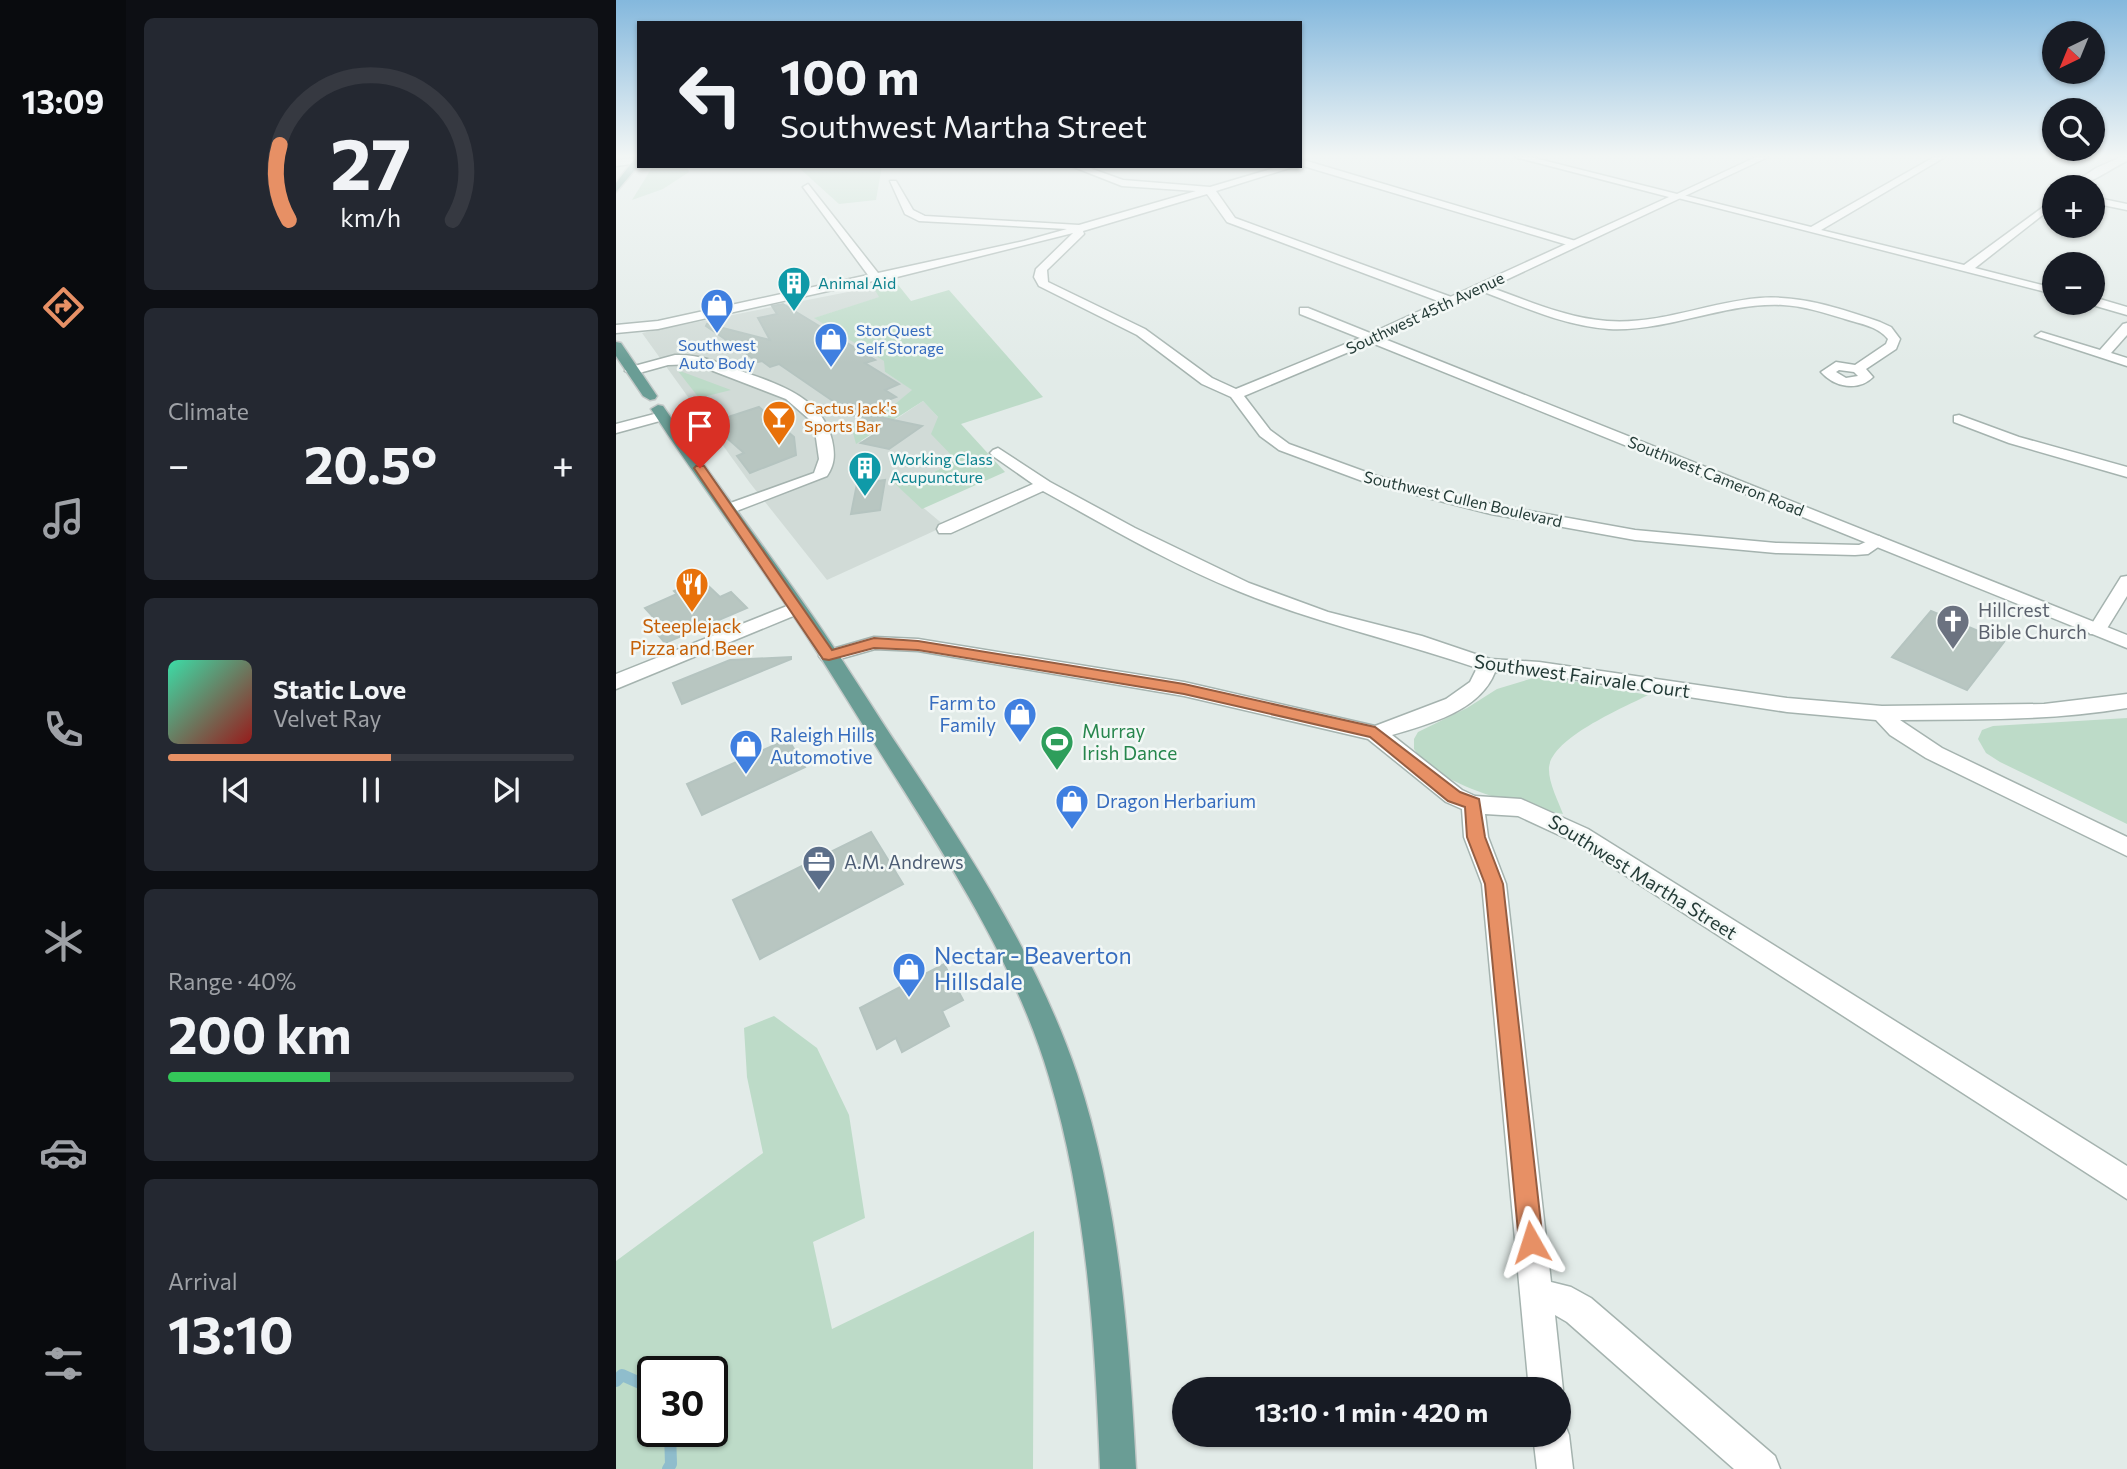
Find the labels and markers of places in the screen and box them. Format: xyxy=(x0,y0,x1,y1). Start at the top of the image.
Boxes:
building icon: Animal Aid xyxy=(775,264,813,313)
place label: Animal Aid xyxy=(818,273,896,292)
shop icon: Southwest Auto Body xyxy=(698,286,736,335)
shop icon: StorQuest Self Storage xyxy=(812,320,850,369)
place label: StorQuest Self Storage xyxy=(856,320,944,357)
place label: Southwest Auto Body xyxy=(678,335,757,372)
pin xyxy=(670,396,730,468)
bar icon: Cactus Jack's Sports Bar xyxy=(760,398,798,447)
place label: Cactus Jack's Sports Bar xyxy=(804,398,897,435)
building icon: Working Class Acupuncture xyxy=(846,449,884,498)
place label: Working Class Acupuncture xyxy=(890,449,993,486)
restaurant icon: Steeplejack Pizza and Beer xyxy=(673,565,711,614)
place label: Hillcrest Bible Church xyxy=(1978,598,2087,643)
church icon: Hillcrest Bible Church xyxy=(1934,602,1972,651)
place label: Steeplejack Pizza and Beer xyxy=(630,614,755,659)
place label: Farm to Family xyxy=(929,691,996,736)
shop icon: Farm to Family xyxy=(1001,695,1039,744)
place label: Murray Irish Dance xyxy=(1082,719,1177,764)
place label: Raleigh Hills Automotive xyxy=(770,723,875,768)
sports icon: Murray Irish Dance xyxy=(1038,723,1076,772)
shop icon: Raleigh Hills Automotive xyxy=(727,727,765,776)
shop icon: Dragon Herbarium xyxy=(1053,782,1091,831)
place label: Dragon Herbarium xyxy=(1096,789,1256,812)
office icon: A.M. Andrews xyxy=(800,843,838,892)
place label: A.M. Andrews xyxy=(844,850,964,873)
place label: Nectar - Beaverton Hillsdale xyxy=(934,941,1132,995)
shop icon: Nectar - Beaverton Hillsdale xyxy=(890,950,928,999)

